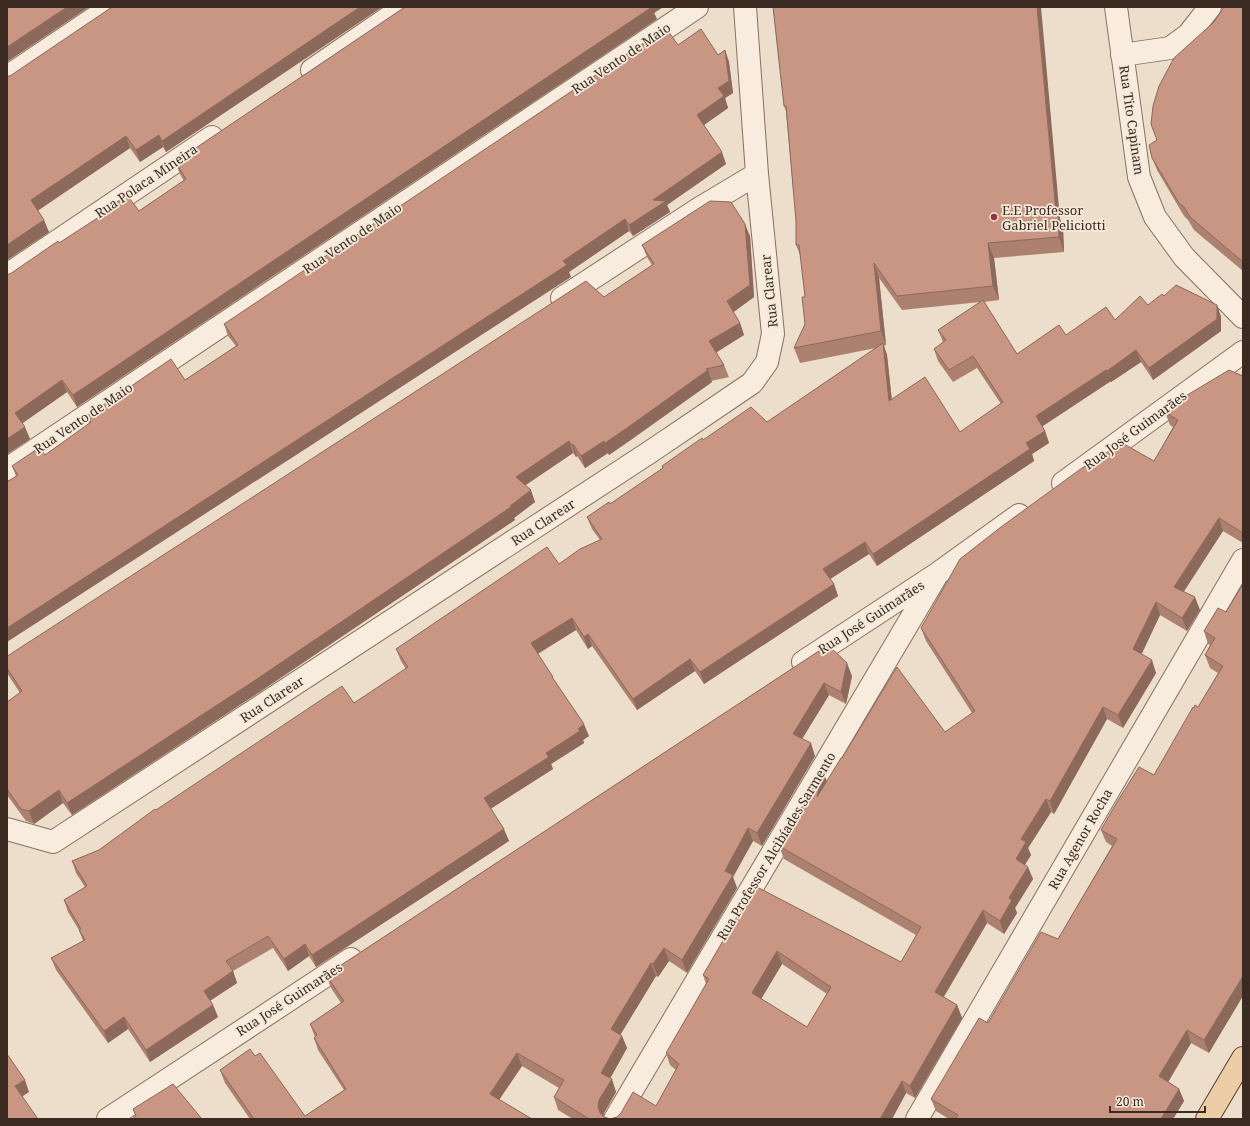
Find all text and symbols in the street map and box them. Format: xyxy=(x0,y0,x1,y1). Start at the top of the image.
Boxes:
street label: Rua Vento de Maio xyxy=(568,18,674,98)
street label: Rua Tito Capinam xyxy=(1115,64,1149,176)
street label: Rua Polaca Mineira xyxy=(91,140,201,222)
street label: Rua Vento de Maio xyxy=(299,198,405,278)
place label: E.E Professor Gabriel Peliciotti xyxy=(1002,201,1106,234)
marker: E.E Professor Gabriel Peliciotti xyxy=(989,212,999,222)
street label: Rua Clarear xyxy=(756,254,782,328)
street label: Rua Vento de Maio xyxy=(30,378,136,458)
street label: Rua José Guimarães xyxy=(1080,386,1190,473)
street label: Rua Clarear xyxy=(507,494,579,550)
street label: Rua José Guimarães xyxy=(814,576,928,658)
street label: Rua Clarear xyxy=(236,671,308,727)
street label: Rua Professor Alcibíades Sarmento xyxy=(712,748,840,944)
street label: Rua Agenor Rocha xyxy=(1044,785,1116,893)
street label: Rua José Guimarães xyxy=(232,958,346,1040)
scale bar xyxy=(1110,1088,1205,1114)
text: 20 m xyxy=(1116,1093,1144,1110)

